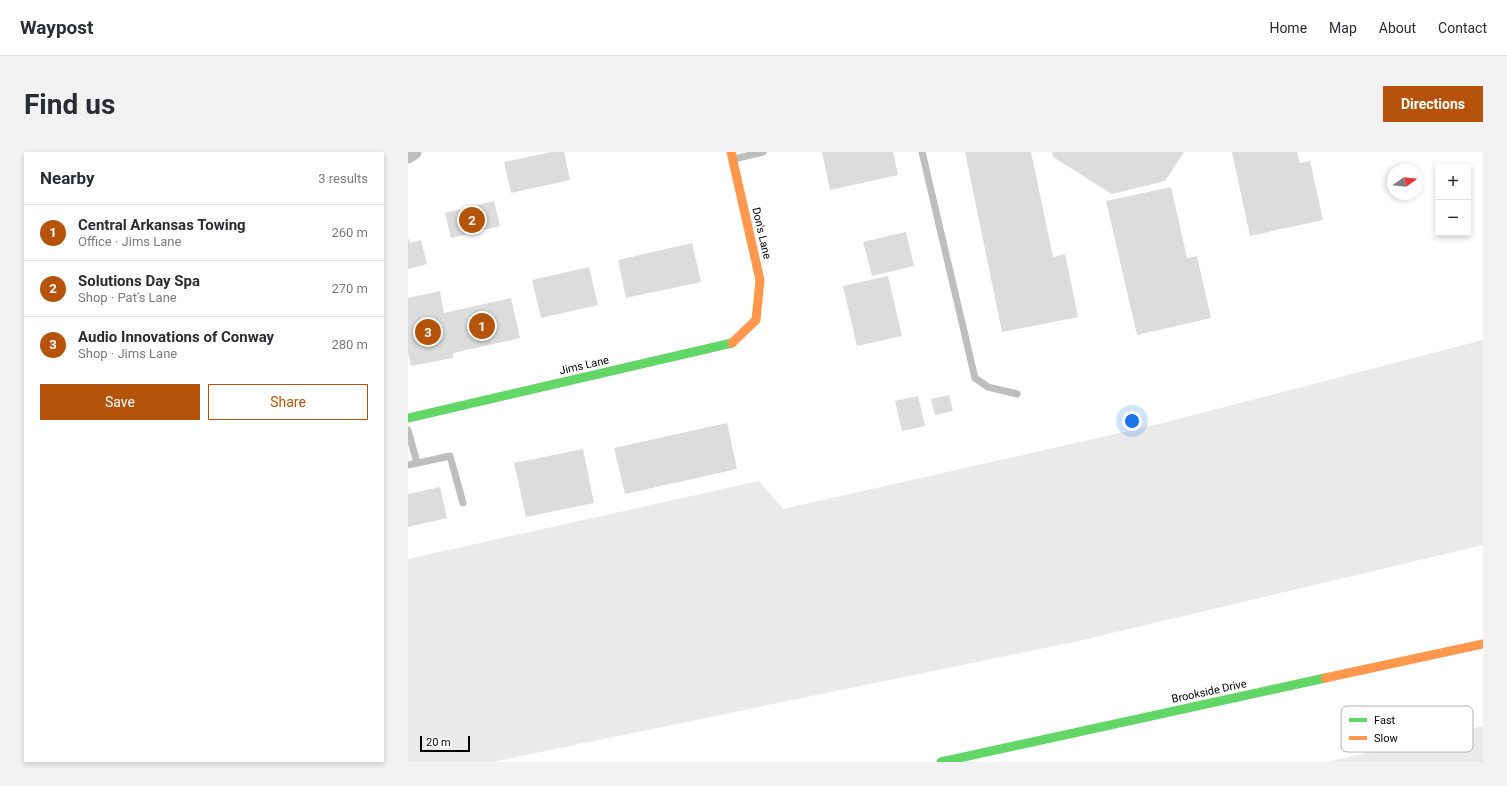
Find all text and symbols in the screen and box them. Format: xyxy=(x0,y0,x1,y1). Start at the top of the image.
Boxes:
text: Waypost xyxy=(20,16,94,39)
text: Home xyxy=(1269,20,1307,36)
text: Map xyxy=(1329,20,1357,36)
text: About xyxy=(1379,20,1416,36)
text: Contact xyxy=(1438,20,1487,36)
button: Directions xyxy=(1383,86,1483,122)
text: Find us xyxy=(24,88,115,121)
north arrow xyxy=(1387,164,1423,200)
map controls xyxy=(1435,164,1471,236)
button: + xyxy=(1435,164,1471,200)
text: Nearby xyxy=(40,168,95,188)
text: 3 results xyxy=(318,171,368,186)
button: − xyxy=(1435,200,1471,236)
pin: 2 xyxy=(459,205,485,235)
street label: Don's Lane xyxy=(749,206,774,260)
text: Central Arkansas Towing xyxy=(78,216,246,234)
text: 1 xyxy=(49,225,57,240)
text: 260 m xyxy=(331,225,368,240)
text: Office · Jims Lane xyxy=(78,234,181,249)
text: Solutions Day Spa xyxy=(78,272,200,290)
text: 2 xyxy=(49,281,57,296)
text: 270 m xyxy=(331,281,368,296)
text: Shop · Pat's Lane xyxy=(78,290,177,305)
pin: 1 xyxy=(469,311,495,341)
pin: 3 xyxy=(415,317,441,347)
text: Audio Innovations of Conway xyxy=(78,328,274,346)
text: 3 xyxy=(49,337,57,352)
text: 280 m xyxy=(331,337,368,352)
text: Shop · Jims Lane xyxy=(78,346,177,361)
street label: Jims Lane xyxy=(558,353,610,378)
button: Save xyxy=(40,384,200,420)
button: Share xyxy=(208,384,368,420)
your location xyxy=(1122,411,1142,431)
street label: Brookside Drive xyxy=(1170,677,1248,706)
legend xyxy=(1341,706,1473,752)
text: Fast xyxy=(1374,714,1396,727)
text: Slow xyxy=(1374,732,1398,745)
scale bar xyxy=(420,734,470,753)
text: 20 m xyxy=(426,736,451,749)

